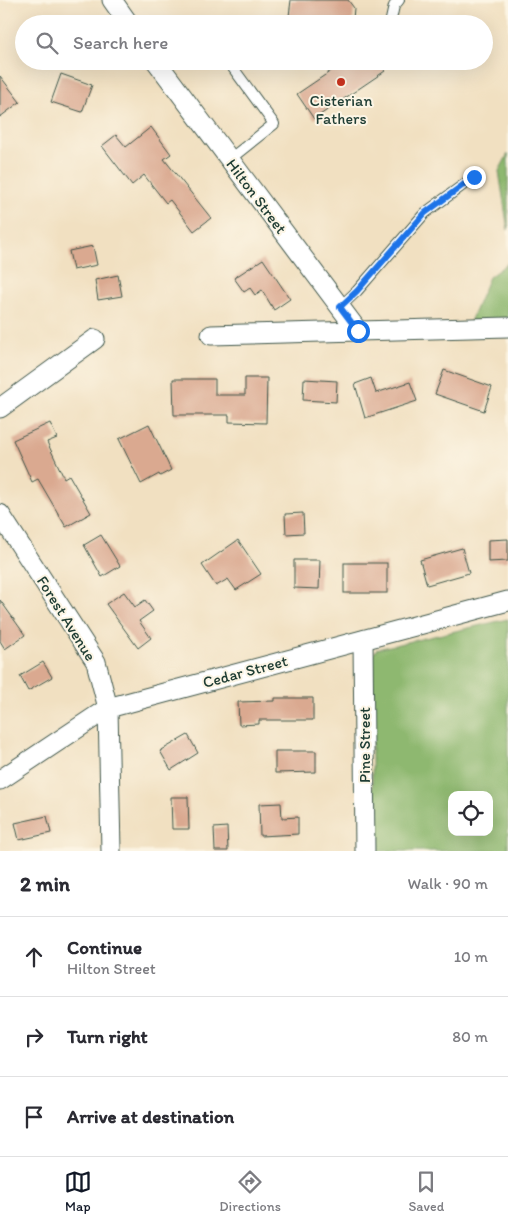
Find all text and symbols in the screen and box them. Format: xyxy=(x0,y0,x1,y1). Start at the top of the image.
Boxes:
search box xyxy=(15,15,493,70)
icon: search xyxy=(33,29,61,57)
text: Search here xyxy=(73,31,168,54)
marker: Cisterian Fathers xyxy=(335,76,347,88)
place label: Cisterian Fathers xyxy=(310,91,372,128)
street label: Hilton Street xyxy=(222,155,291,238)
route end xyxy=(463,166,486,189)
route start xyxy=(347,320,370,343)
street label: Forest Avenue xyxy=(33,572,100,664)
street label: Cedar Street xyxy=(201,651,290,692)
street label: Pine Street xyxy=(355,707,374,783)
map controls xyxy=(448,791,493,836)
button: locate xyxy=(448,791,493,836)
text: 2 min xyxy=(20,871,70,896)
text: Walk · 90 m xyxy=(408,874,488,893)
text: Continue xyxy=(67,936,142,959)
icon: ahead xyxy=(20,943,48,971)
text: 10 m xyxy=(454,947,488,966)
text: Hilton Street xyxy=(67,959,156,978)
icon: right xyxy=(20,1023,48,1051)
text: Turn right xyxy=(67,1025,148,1048)
text: 80 m xyxy=(452,1027,488,1046)
icon: arrive xyxy=(20,1103,48,1131)
text: Arrive at destination xyxy=(67,1105,234,1128)
tab: Map xyxy=(64,1168,92,1215)
tab: Directions xyxy=(219,1168,281,1215)
tab: Saved xyxy=(408,1168,444,1215)

